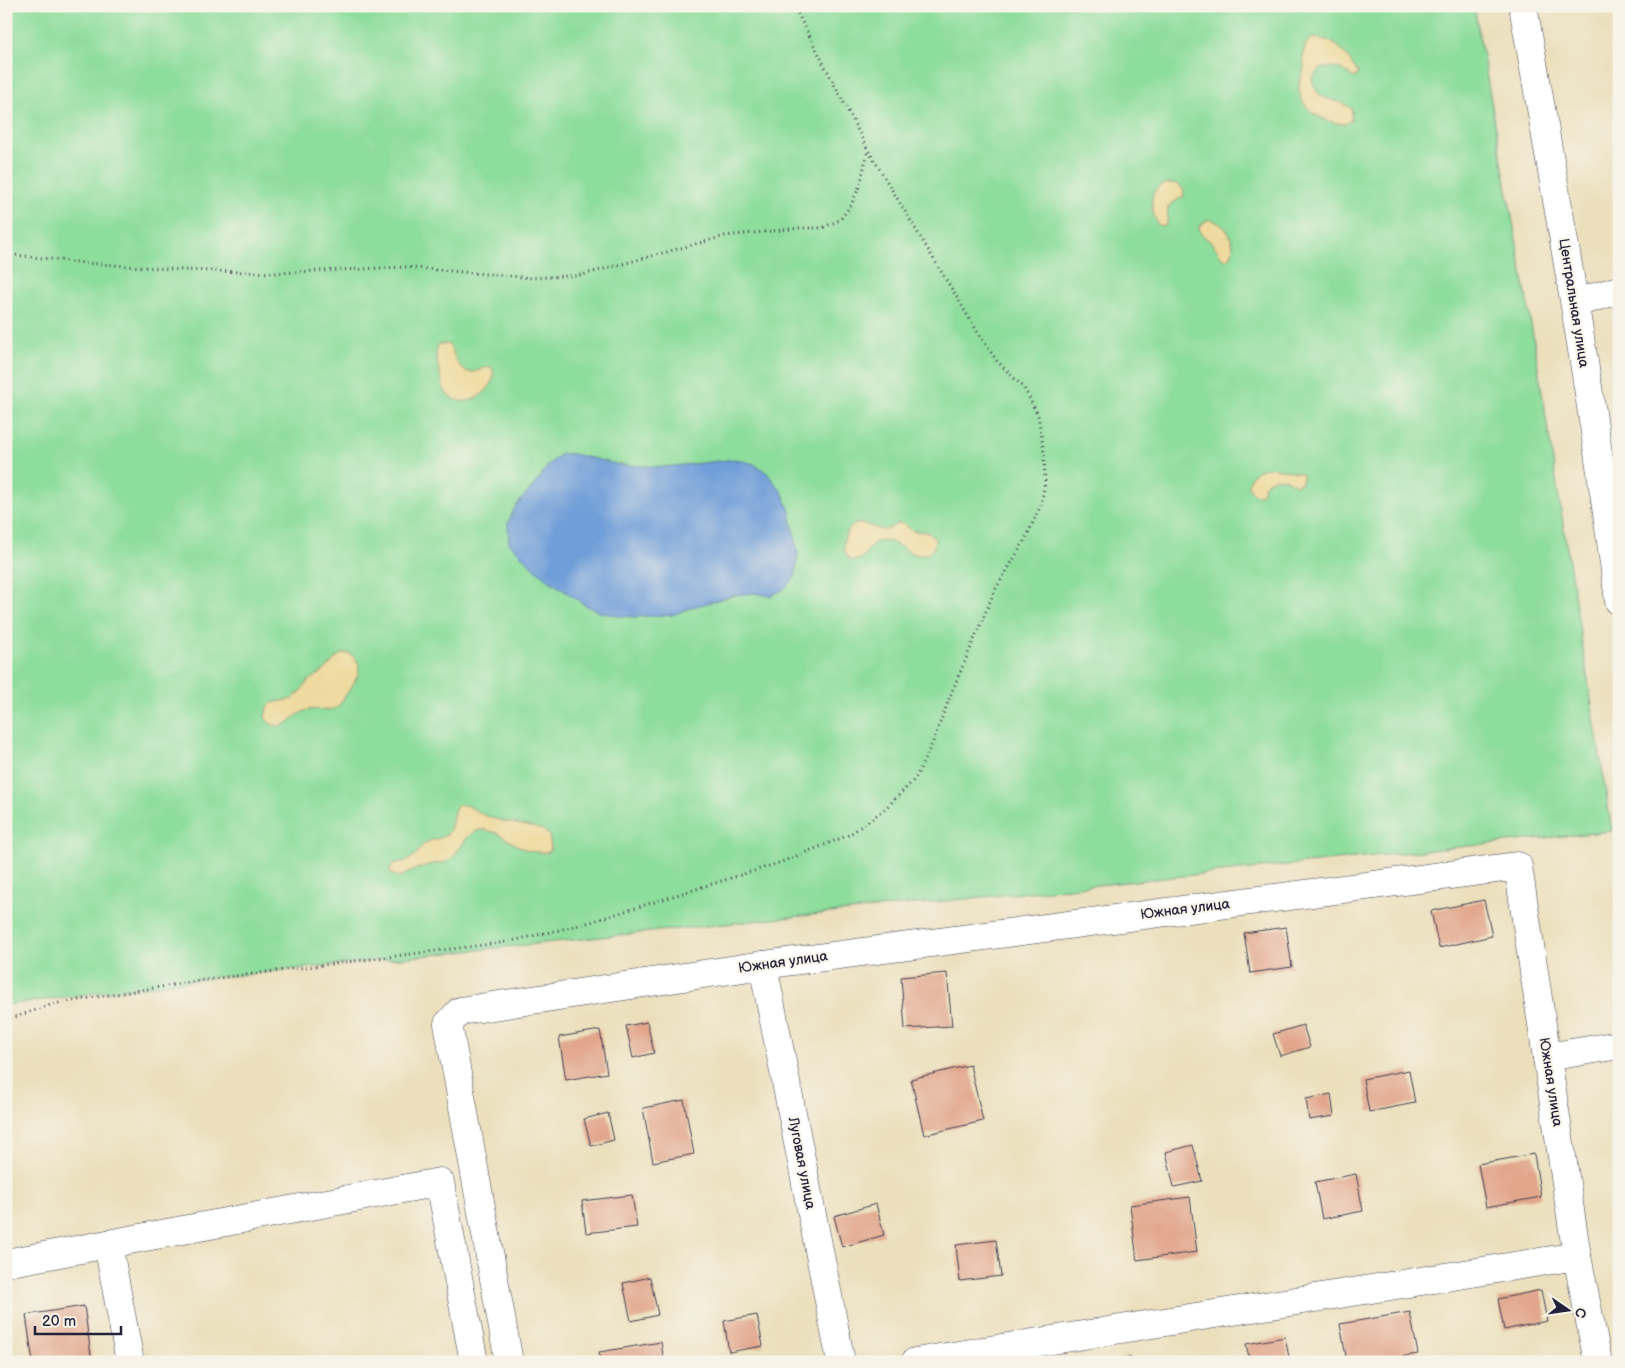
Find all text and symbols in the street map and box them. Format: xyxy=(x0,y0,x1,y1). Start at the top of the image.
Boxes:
street label: Центральная улица xyxy=(1555,237,1593,369)
street label: Южная улица xyxy=(1139,895,1231,923)
street label: Южная улица xyxy=(737,947,829,977)
street label: Южная улица xyxy=(1536,1036,1567,1128)
street label: Луговая улица xyxy=(785,1114,819,1211)
north arrow xyxy=(1542,1286,1592,1336)
scale bar xyxy=(35,1303,121,1335)
text: С xyxy=(1571,1306,1590,1320)
text: 20 m xyxy=(42,1312,76,1331)

